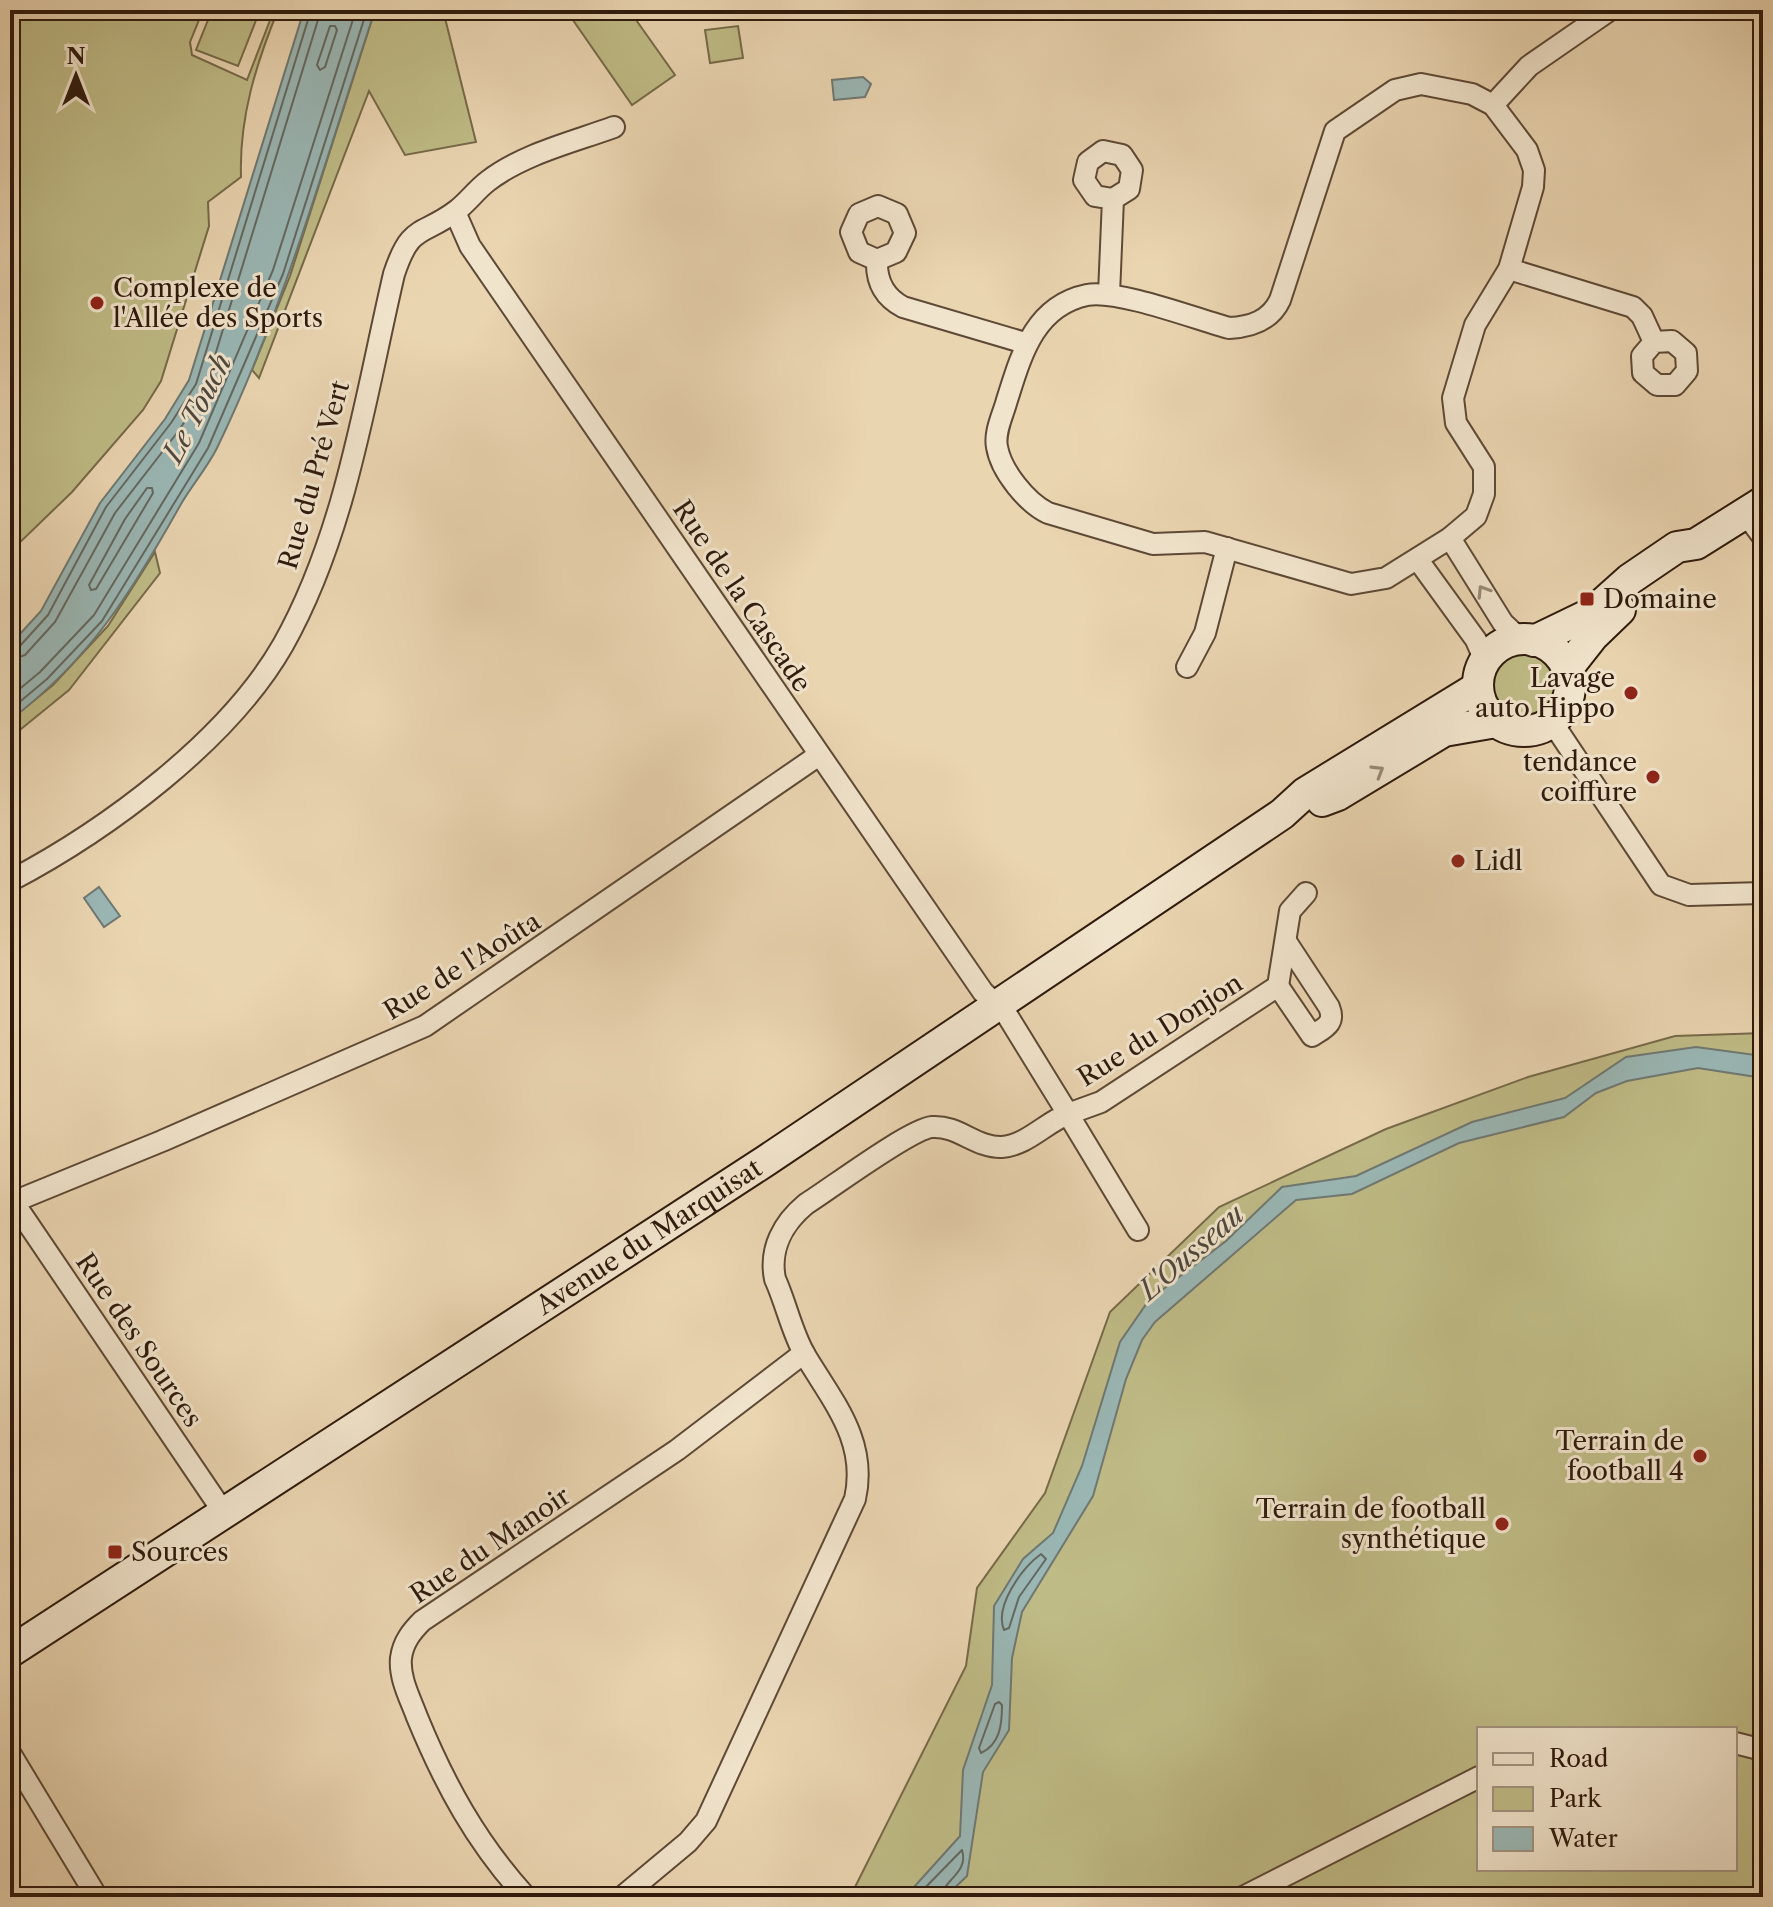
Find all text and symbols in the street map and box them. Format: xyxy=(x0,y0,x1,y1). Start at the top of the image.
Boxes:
north arrow xyxy=(36,36,116,116)
text: N xyxy=(66,43,86,70)
place label: Complexe de l'Allée des Sports xyxy=(113,272,323,334)
marker: Complexe de l'Allée des Sports xyxy=(88,294,106,312)
water label: Le Touch xyxy=(154,348,239,470)
street label: Rue du Pré Vert xyxy=(272,376,356,573)
street label: Rue de la Cascade xyxy=(666,494,818,698)
place label: Domaine xyxy=(1603,583,1717,615)
one-way arrow xyxy=(1477,585,1493,600)
marker: Domaine xyxy=(1578,590,1596,608)
place label: Lavage auto Hippo xyxy=(1475,662,1615,724)
marker: Lavage auto Hippo xyxy=(1622,684,1640,702)
place label: tendance coiffure xyxy=(1523,746,1637,808)
one-way arrow xyxy=(1369,765,1384,781)
marker: tendance coiffure xyxy=(1644,768,1662,786)
place label: Lidl xyxy=(1474,845,1523,877)
marker: Lidl xyxy=(1449,852,1467,870)
street label: Rue de l'Aoûta xyxy=(378,905,547,1027)
street label: Rue du Donjon xyxy=(1072,967,1248,1093)
street label: Avenue du Marquisat xyxy=(529,1151,768,1322)
water label: L'Ousseau xyxy=(1130,1197,1251,1308)
street label: Rue des Sources xyxy=(69,1247,209,1433)
place label: Terrain de football 4 xyxy=(1555,1425,1684,1487)
marker: Terrain de football 4 xyxy=(1691,1447,1709,1465)
street label: Rue du Manoir xyxy=(404,1480,576,1610)
place label: Terrain de football synthétique xyxy=(1256,1493,1486,1555)
marker: Terrain de football synthétique xyxy=(1493,1515,1511,1533)
place label: Sources xyxy=(131,1536,229,1568)
marker: Sources xyxy=(106,1543,124,1561)
legend xyxy=(1477,1727,1737,1871)
text: Road xyxy=(1549,1744,1609,1773)
text: Park xyxy=(1549,1784,1602,1813)
text: Water xyxy=(1548,1824,1618,1853)

